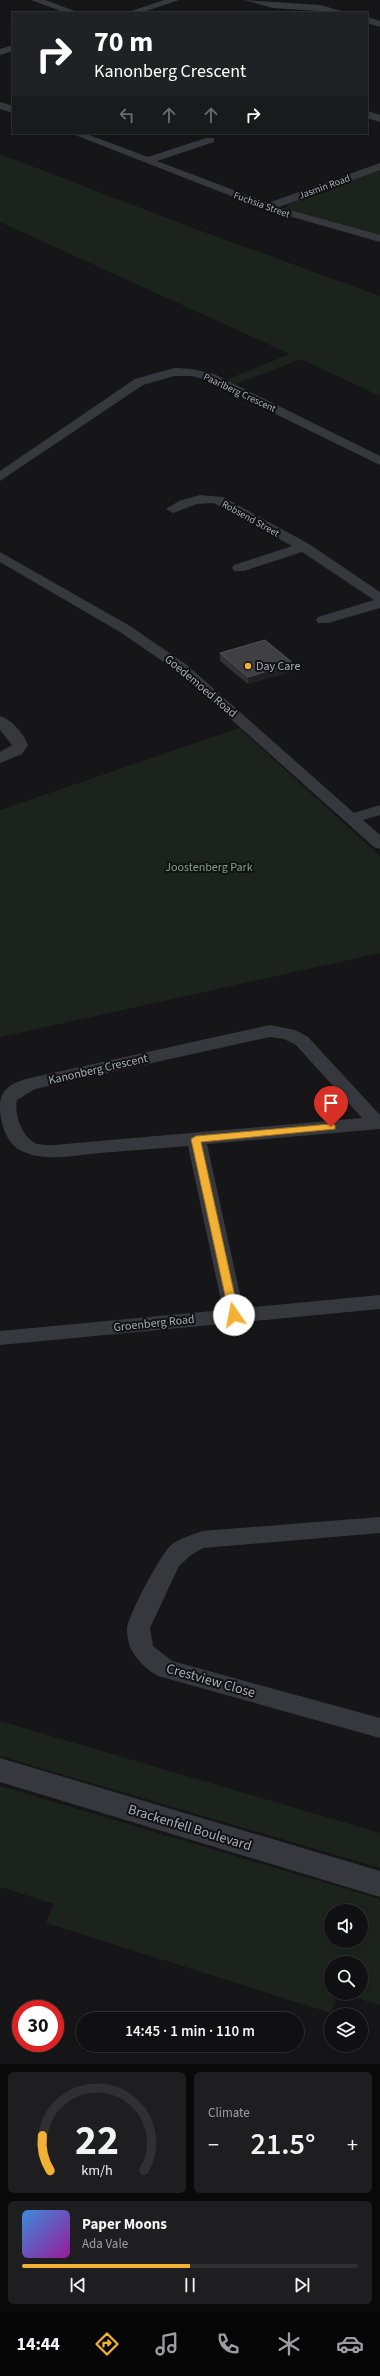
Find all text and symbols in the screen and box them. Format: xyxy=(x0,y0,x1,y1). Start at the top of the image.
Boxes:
text: 70 m xyxy=(94,22,153,62)
icon: right xyxy=(28,28,80,80)
text: Kanonberg Crescent xyxy=(94,59,246,84)
icon: left xyxy=(116,104,138,126)
icon: ahead xyxy=(158,104,180,126)
icon: ahead xyxy=(200,104,222,126)
icon: right xyxy=(242,104,264,126)
street label: Jasmin Road xyxy=(297,171,352,203)
street label: Fuchsia Street xyxy=(232,188,292,222)
street label: Paarlberg Crescent xyxy=(201,370,279,416)
street label: Robsend Street xyxy=(219,497,282,541)
street label: Goedemoed Road xyxy=(161,651,241,722)
place label: Day Care xyxy=(256,658,300,675)
marker: Day Care xyxy=(243,661,253,671)
park label: Joostenberg Park xyxy=(165,859,253,876)
street label: Kanonberg Crescent xyxy=(47,1050,149,1089)
pin xyxy=(314,1086,348,1127)
icon: arrive xyxy=(320,1092,342,1114)
position arrow xyxy=(213,1294,255,1336)
street label: Groenberg Road xyxy=(113,1311,195,1336)
street label: Crestview Close xyxy=(164,1659,258,1703)
street label: Brackenfell Boulevard xyxy=(126,1800,254,1856)
map controls xyxy=(324,1904,368,2052)
button: sound xyxy=(324,1904,368,1948)
button: search xyxy=(324,1956,368,2000)
speed limit sign: 30 xyxy=(12,2000,64,2052)
button: layers xyxy=(324,2008,368,2052)
text: 14:45 · 1 min · 110 m xyxy=(125,2021,255,2042)
text: Climate xyxy=(208,2104,250,2122)
text: 22 xyxy=(75,2110,119,2170)
text: 21.5° xyxy=(251,2123,315,2166)
text: − xyxy=(208,2129,219,2161)
text: + xyxy=(347,2129,358,2161)
text: km/h xyxy=(81,2159,113,2180)
text: Paper Moons xyxy=(82,2214,167,2235)
text: Ada Vale xyxy=(82,2235,128,2253)
icon: previous xyxy=(67,2274,89,2296)
icon: pause xyxy=(179,2274,201,2296)
icon: next xyxy=(291,2274,313,2296)
icon: directions xyxy=(93,2330,121,2358)
icon: music xyxy=(153,2330,181,2358)
icon: phone xyxy=(214,2330,242,2358)
icon: climate xyxy=(275,2330,303,2358)
icon: car xyxy=(336,2330,364,2358)
text: 14:44 xyxy=(16,2332,60,2357)

